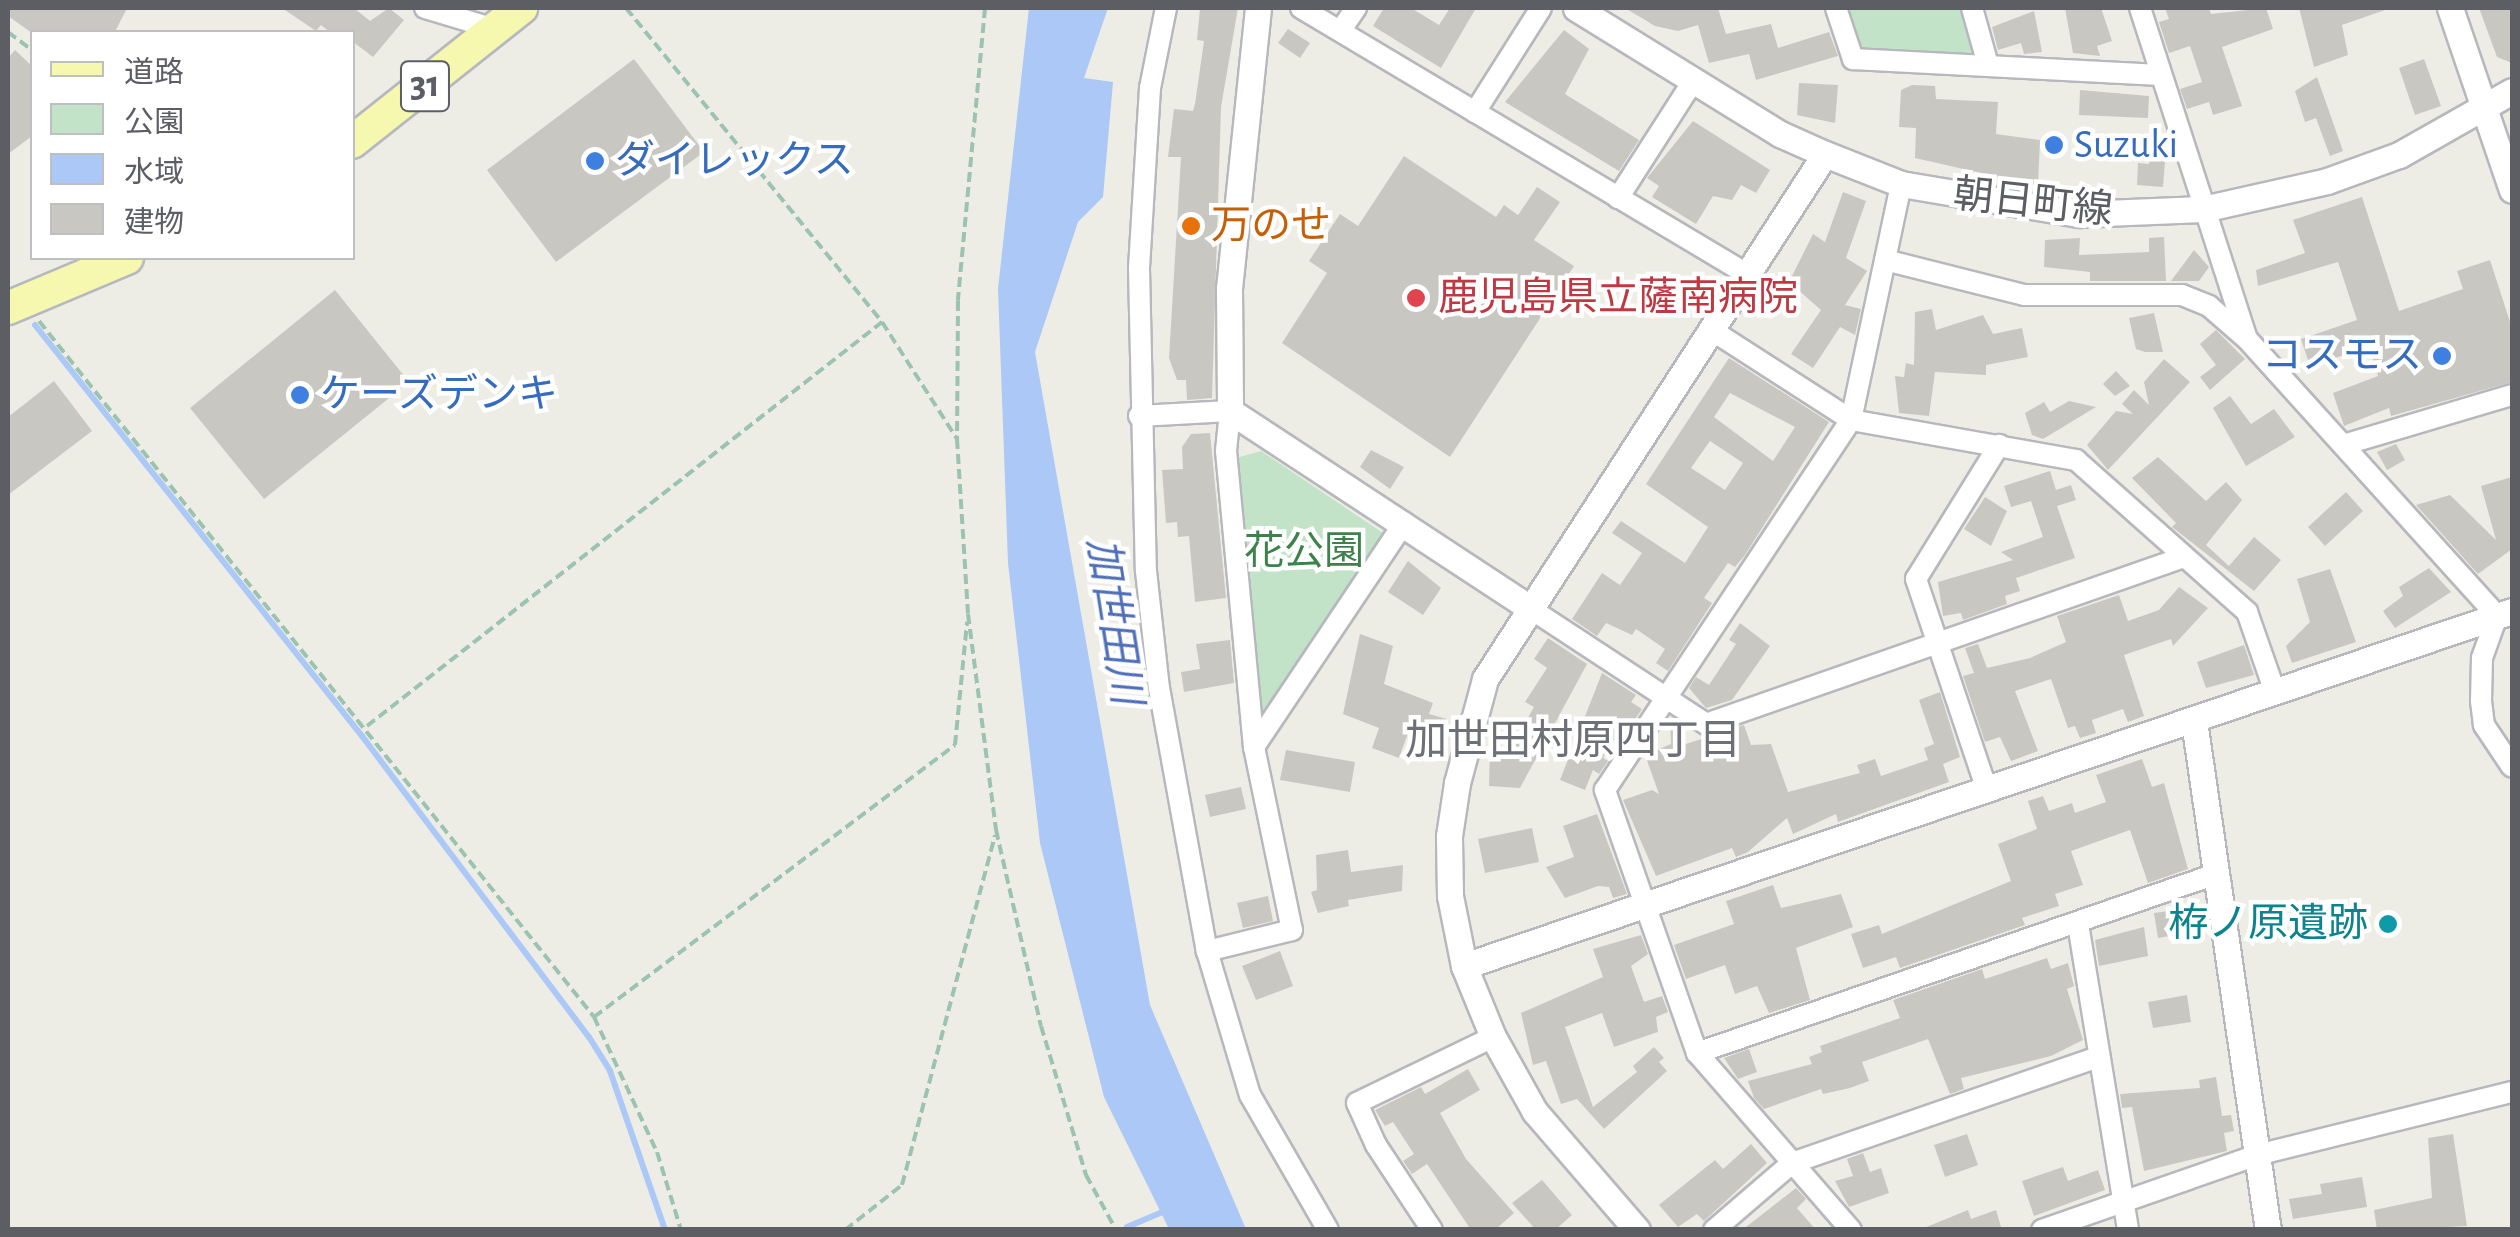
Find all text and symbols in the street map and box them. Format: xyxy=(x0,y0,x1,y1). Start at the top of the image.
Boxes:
legend xyxy=(30,30,355,260)
road number: 31 xyxy=(398,53,452,119)
text: 道路 xyxy=(124,58,184,88)
text: 公園 xyxy=(124,108,184,138)
place label: Suzuki xyxy=(2074,121,2178,169)
marker: Suzuki xyxy=(2043,134,2065,156)
place label: ダイレックス xyxy=(615,137,855,185)
marker: ダイレックス xyxy=(584,150,606,172)
text: 水域 xyxy=(124,158,184,188)
street label: 朝日町線 xyxy=(1951,171,2115,235)
place label: 万のせ xyxy=(1211,202,1331,250)
text: 建物 xyxy=(124,208,184,238)
marker: 万のせ xyxy=(1180,215,1202,237)
place label: 鹿児島県立薩南病院 xyxy=(1438,274,1798,322)
marker: 鹿児島県立薩南病院 xyxy=(1403,285,1429,311)
place label: コスモス xyxy=(2262,332,2422,380)
marker: コスモス xyxy=(2431,345,2453,367)
place label: ケーズデンキ xyxy=(320,371,560,419)
marker: ケーズデンキ xyxy=(289,384,311,406)
park label: 花公園 xyxy=(1244,528,1364,576)
water label: 加世田川 xyxy=(1076,534,1152,708)
district label: 加世田村原四丁目 xyxy=(1405,716,1741,766)
place label: 栫ノ原遺跡 xyxy=(2168,900,2368,948)
marker: 栫ノ原遺跡 xyxy=(2377,913,2399,935)

